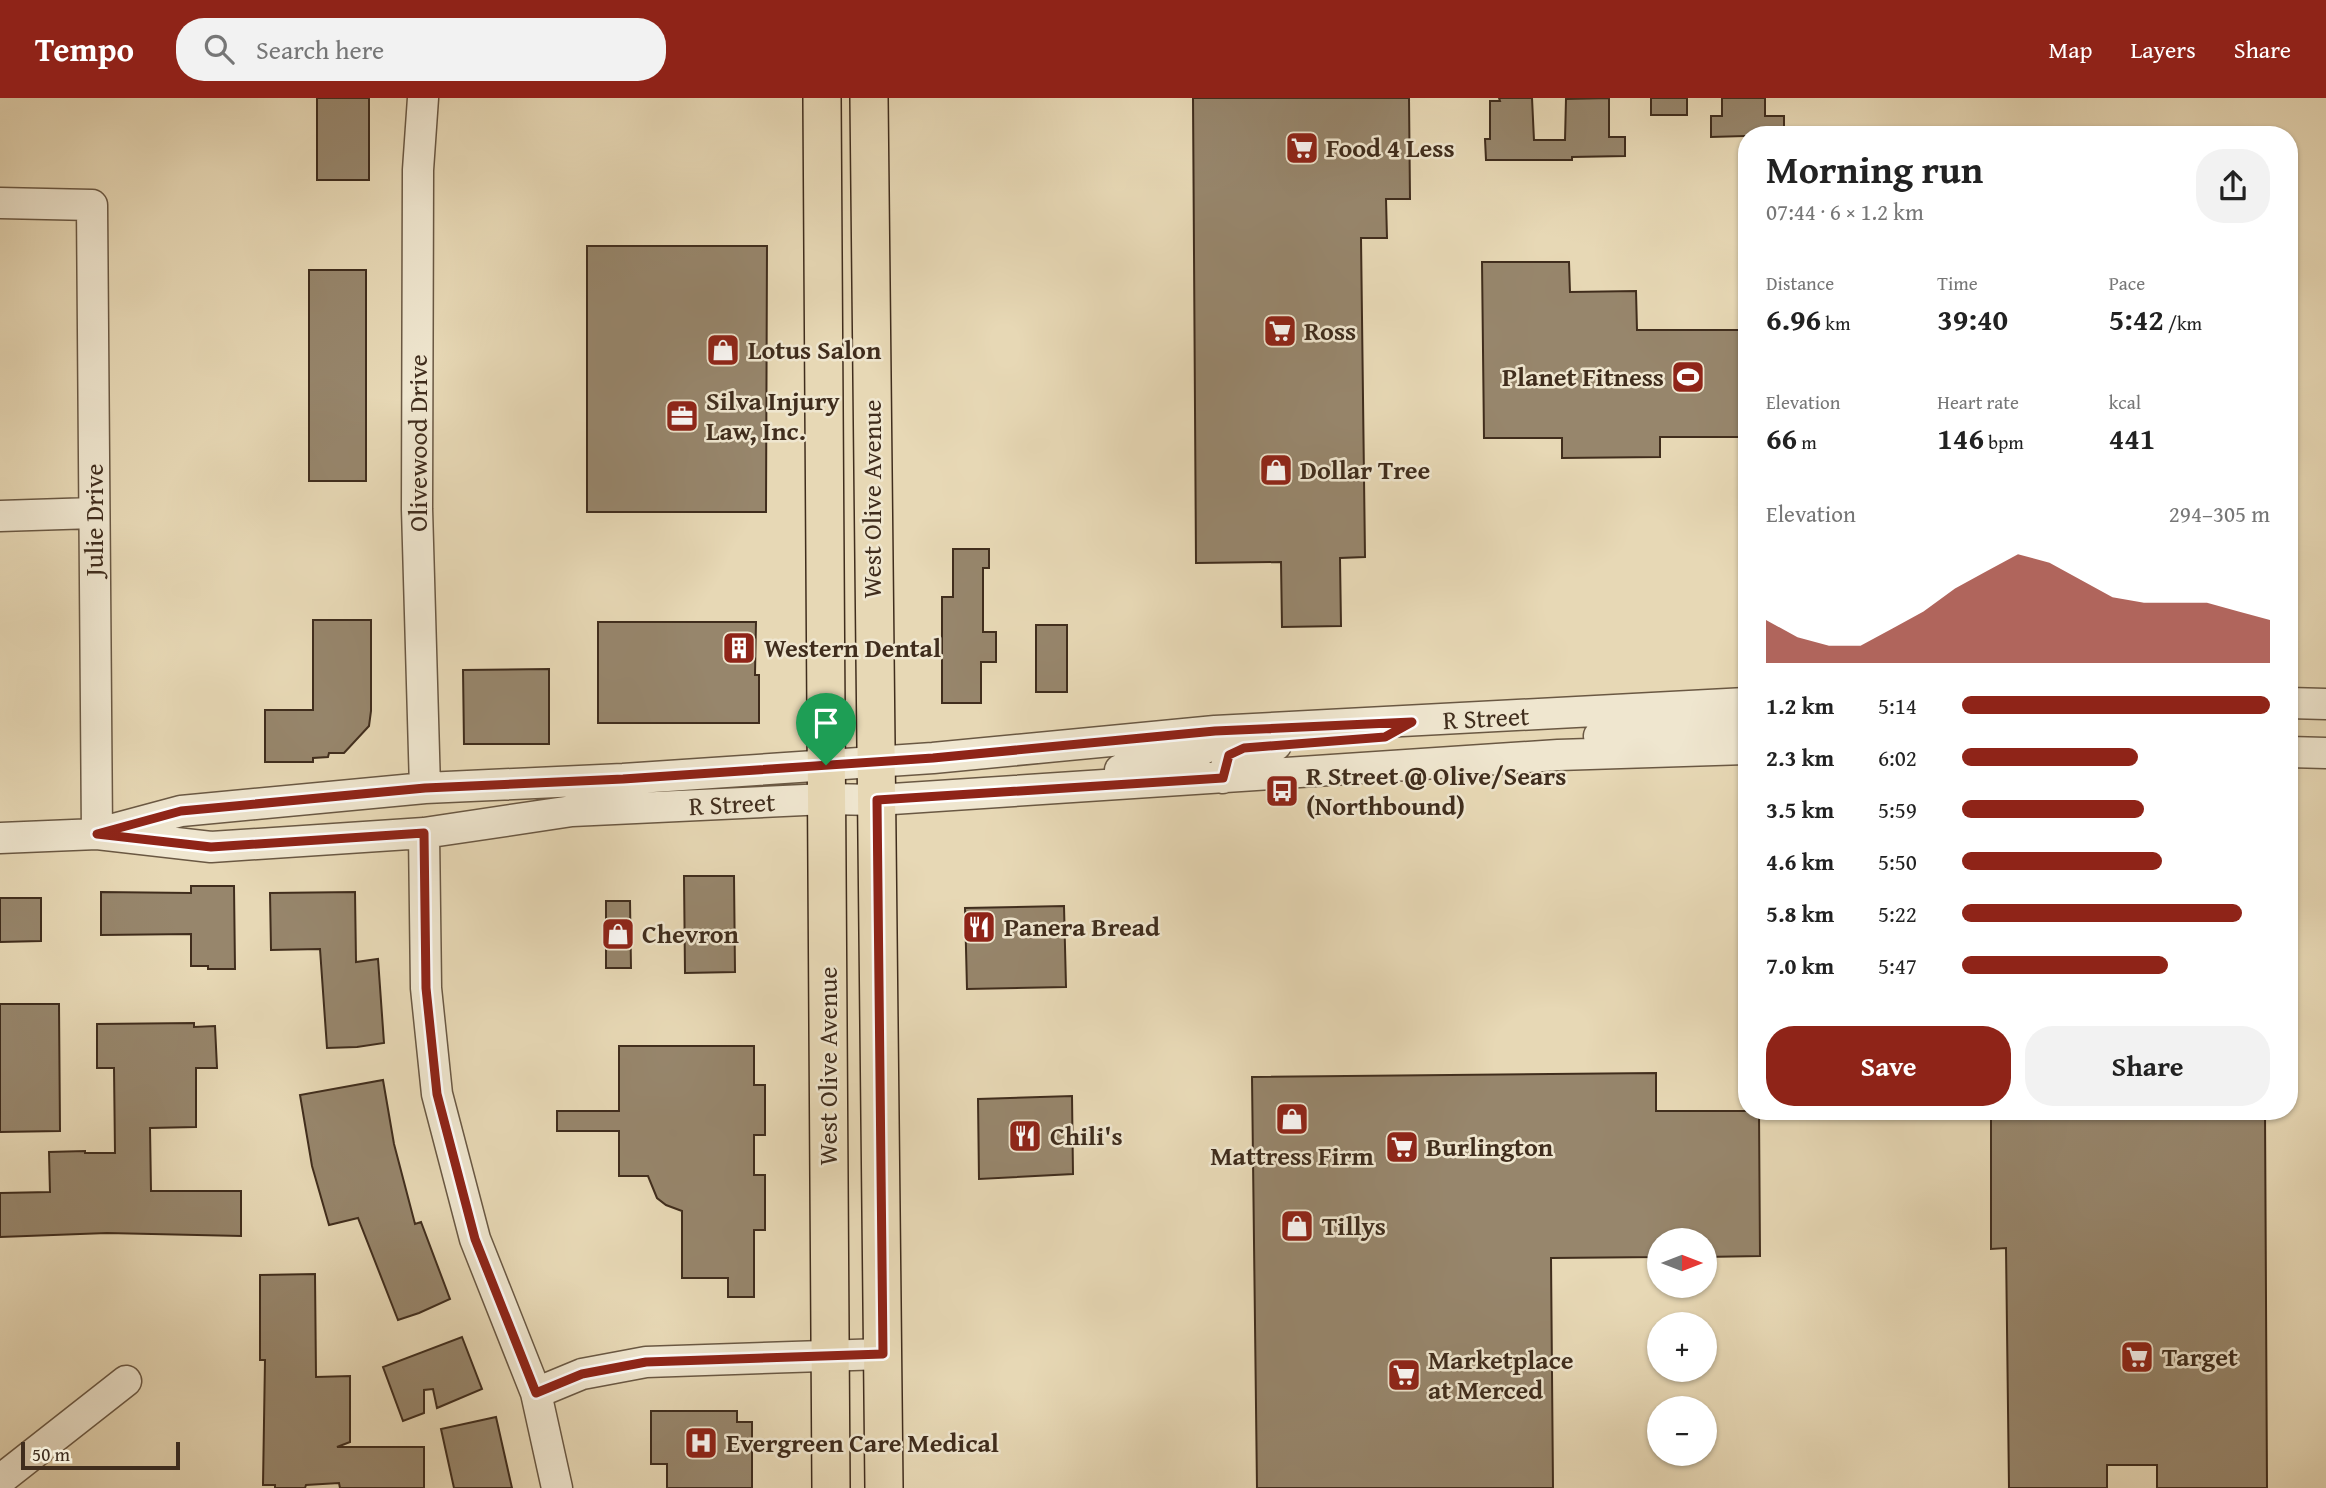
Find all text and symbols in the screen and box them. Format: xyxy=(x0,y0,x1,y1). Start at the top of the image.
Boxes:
search box xyxy=(176,18,666,81)
text: Tempo xyxy=(35,25,134,73)
icon: search xyxy=(200,30,238,68)
text: Search here xyxy=(256,30,384,69)
text: Map xyxy=(2049,32,2092,67)
text: Layers xyxy=(2130,32,2196,67)
text: Share xyxy=(2234,32,2291,67)
place label: Food 4 Less xyxy=(1326,128,1455,167)
supermarket icon: Food 4 Less xyxy=(1283,129,1321,167)
text: Morning run xyxy=(1766,141,1983,197)
button: share xyxy=(2196,149,2270,223)
text: 07:44 · 6 × 1.2 km xyxy=(1766,195,1924,228)
text: Distance xyxy=(1766,269,1834,297)
text: Time xyxy=(1937,269,1978,297)
text: Pace xyxy=(2109,269,2145,297)
text: 6.96 xyxy=(1766,297,1821,341)
text: 39:40 xyxy=(1937,297,2008,341)
text: 5:42 xyxy=(2109,297,2164,341)
text: km xyxy=(1821,309,1850,337)
text: /km xyxy=(2164,309,2202,337)
place label: Ross xyxy=(1304,311,1356,350)
supermarket icon: Ross xyxy=(1261,312,1299,350)
place label: Lotus Salon xyxy=(748,330,882,369)
shop icon: Lotus Salon xyxy=(704,331,742,369)
street label: Olivewood Drive xyxy=(398,354,437,532)
place label: Planet Fitness xyxy=(1502,357,1664,396)
sports icon: Planet Fitness xyxy=(1669,358,1707,396)
place label: Silva Injury Law, Inc. xyxy=(706,381,840,450)
text: Elevation xyxy=(1766,388,1840,416)
text: Heart rate xyxy=(1937,388,2019,416)
text: kcal xyxy=(2109,388,2141,416)
office icon: Silva Injury Law, Inc. xyxy=(663,397,701,435)
street label: West Olive Avenue xyxy=(852,399,891,599)
text: 66 xyxy=(1766,416,1797,460)
text: 146 xyxy=(1937,416,1984,460)
text: 441 xyxy=(2109,416,2155,460)
text: m xyxy=(1797,428,1817,456)
text: bpm xyxy=(1984,428,2024,456)
place label: Dollar Tree xyxy=(1300,450,1431,489)
shop icon: Dollar Tree xyxy=(1257,451,1295,489)
street label: Julie Drive xyxy=(74,463,113,580)
text: Elevation xyxy=(1766,497,1856,530)
text: 294–305 m xyxy=(2169,497,2270,530)
place label: Western Dental xyxy=(764,628,941,667)
building icon: Western Dental xyxy=(720,629,758,667)
text: 1.2 km xyxy=(1766,689,1834,722)
text: 5:14 xyxy=(1878,689,1917,722)
pin xyxy=(796,693,856,765)
street label: R Street xyxy=(1442,696,1530,739)
icon: arrive xyxy=(807,704,845,742)
text: 2.3 km xyxy=(1766,741,1834,774)
text: 6:02 xyxy=(1878,741,1917,774)
place label: R Street @ Olive/Sears (Northbound) xyxy=(1306,756,1566,825)
bus stop icon: R Street @ Olive/Sears (Northbound) xyxy=(1263,772,1301,810)
street label: R Street xyxy=(688,782,776,825)
text: 3.5 km xyxy=(1766,793,1834,826)
text: 5:59 xyxy=(1878,793,1917,826)
text: 4.6 km xyxy=(1766,845,1834,878)
text: 5:50 xyxy=(1878,845,1917,878)
text: 5.8 km xyxy=(1766,897,1834,930)
text: 5:22 xyxy=(1878,897,1917,930)
place label: Panera Bread xyxy=(1004,907,1160,946)
restaurant icon: Panera Bread xyxy=(960,908,998,946)
place label: Chevron xyxy=(642,914,740,953)
shop icon: Chevron xyxy=(599,915,637,953)
text: 7.0 km xyxy=(1766,949,1834,982)
text: 5:47 xyxy=(1878,949,1917,982)
street label: West Olive Avenue xyxy=(808,966,847,1166)
button: Save xyxy=(1766,1026,2011,1106)
button: Share xyxy=(2025,1026,2270,1106)
shop icon: Mattress Firm xyxy=(1273,1100,1311,1138)
place label: Chili's xyxy=(1050,1116,1123,1155)
restaurant icon: Chili's xyxy=(1006,1117,1044,1155)
place label: Burlington xyxy=(1426,1127,1554,1166)
supermarket icon: Burlington xyxy=(1383,1128,1421,1166)
place label: Mattress Firm xyxy=(1210,1136,1374,1175)
place label: Tillys xyxy=(1322,1206,1386,1245)
shop icon: Tillys xyxy=(1278,1207,1316,1245)
north arrow xyxy=(1647,1228,1717,1298)
map controls xyxy=(1647,1228,1717,1466)
button: + xyxy=(1647,1312,1717,1382)
place label: Target xyxy=(2162,1337,2238,1376)
supermarket icon: Target xyxy=(2118,1338,2156,1376)
place label: Marketplace at Merced xyxy=(1428,1340,1574,1409)
supermarket icon: Marketplace at Merced xyxy=(1385,1356,1423,1394)
button: − xyxy=(1647,1396,1717,1466)
place label: Evergreen Care Medical xyxy=(726,1423,999,1462)
hospital icon: Evergreen Care Medical xyxy=(682,1424,720,1462)
scale bar xyxy=(21,1439,180,1471)
text: 50 m xyxy=(32,1440,70,1468)

